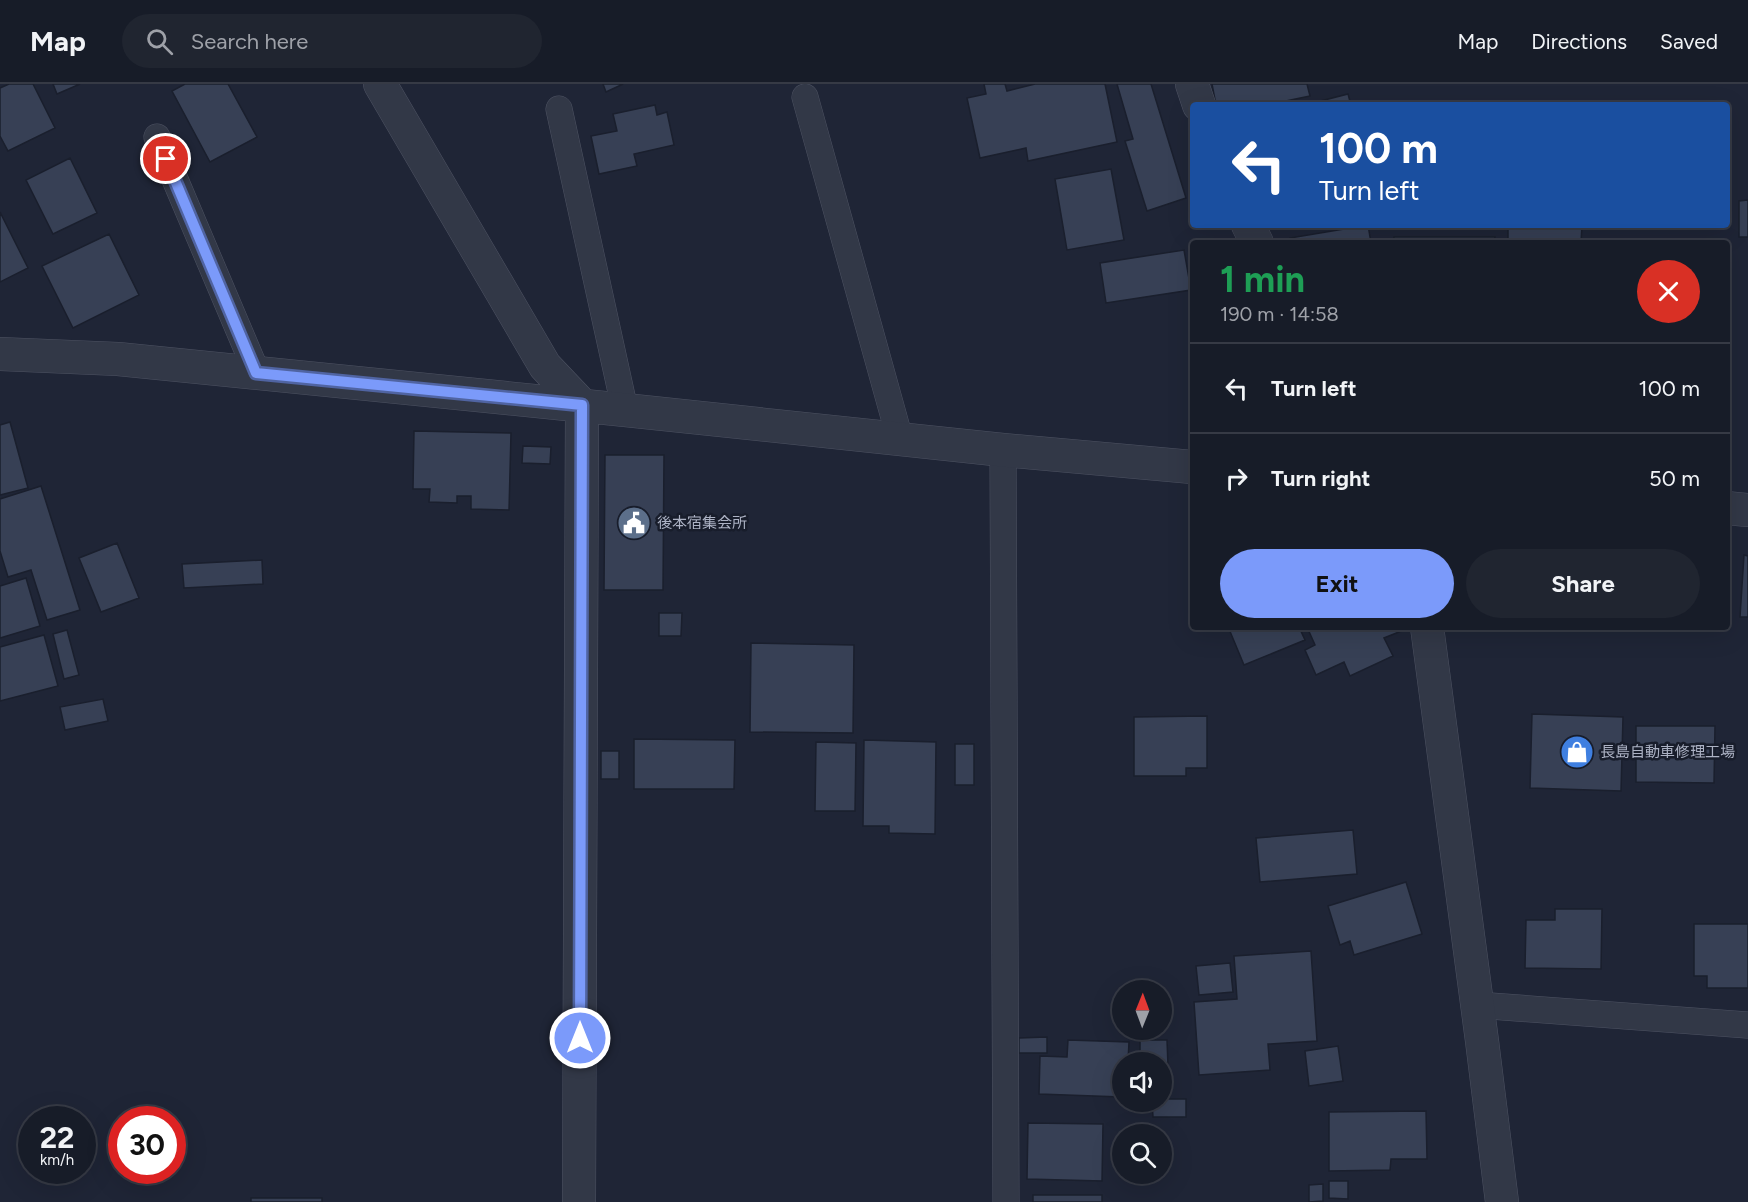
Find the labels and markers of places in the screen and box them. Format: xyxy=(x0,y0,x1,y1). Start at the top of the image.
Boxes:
pin xyxy=(140,133,191,184)
public building icon: 後本宿集会所 xyxy=(616,505,652,541)
place label: 後本宿集会所 xyxy=(657,514,747,532)
shop icon: 長島自動車修理工場 xyxy=(1559,734,1595,770)
place label: 長島自動車修理工場 xyxy=(1600,743,1735,761)

